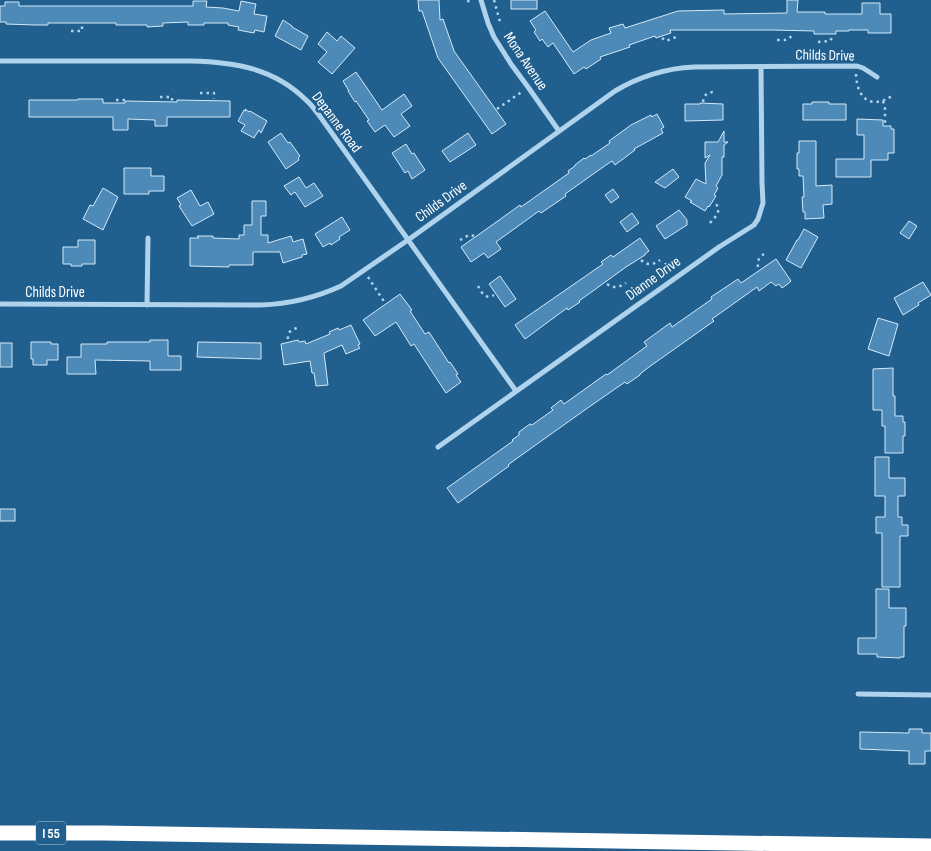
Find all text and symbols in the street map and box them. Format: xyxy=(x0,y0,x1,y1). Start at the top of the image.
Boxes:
street label: Mona Avenue xyxy=(499,28,552,94)
street label: Childs Drive xyxy=(795,45,855,66)
street label: Depanne Road xyxy=(307,88,366,157)
street label: Childs Drive xyxy=(412,176,471,227)
street label: Dianne Drive xyxy=(622,252,685,305)
street label: Childs Drive xyxy=(25,283,85,302)
road number: I 55 xyxy=(36,821,66,844)

